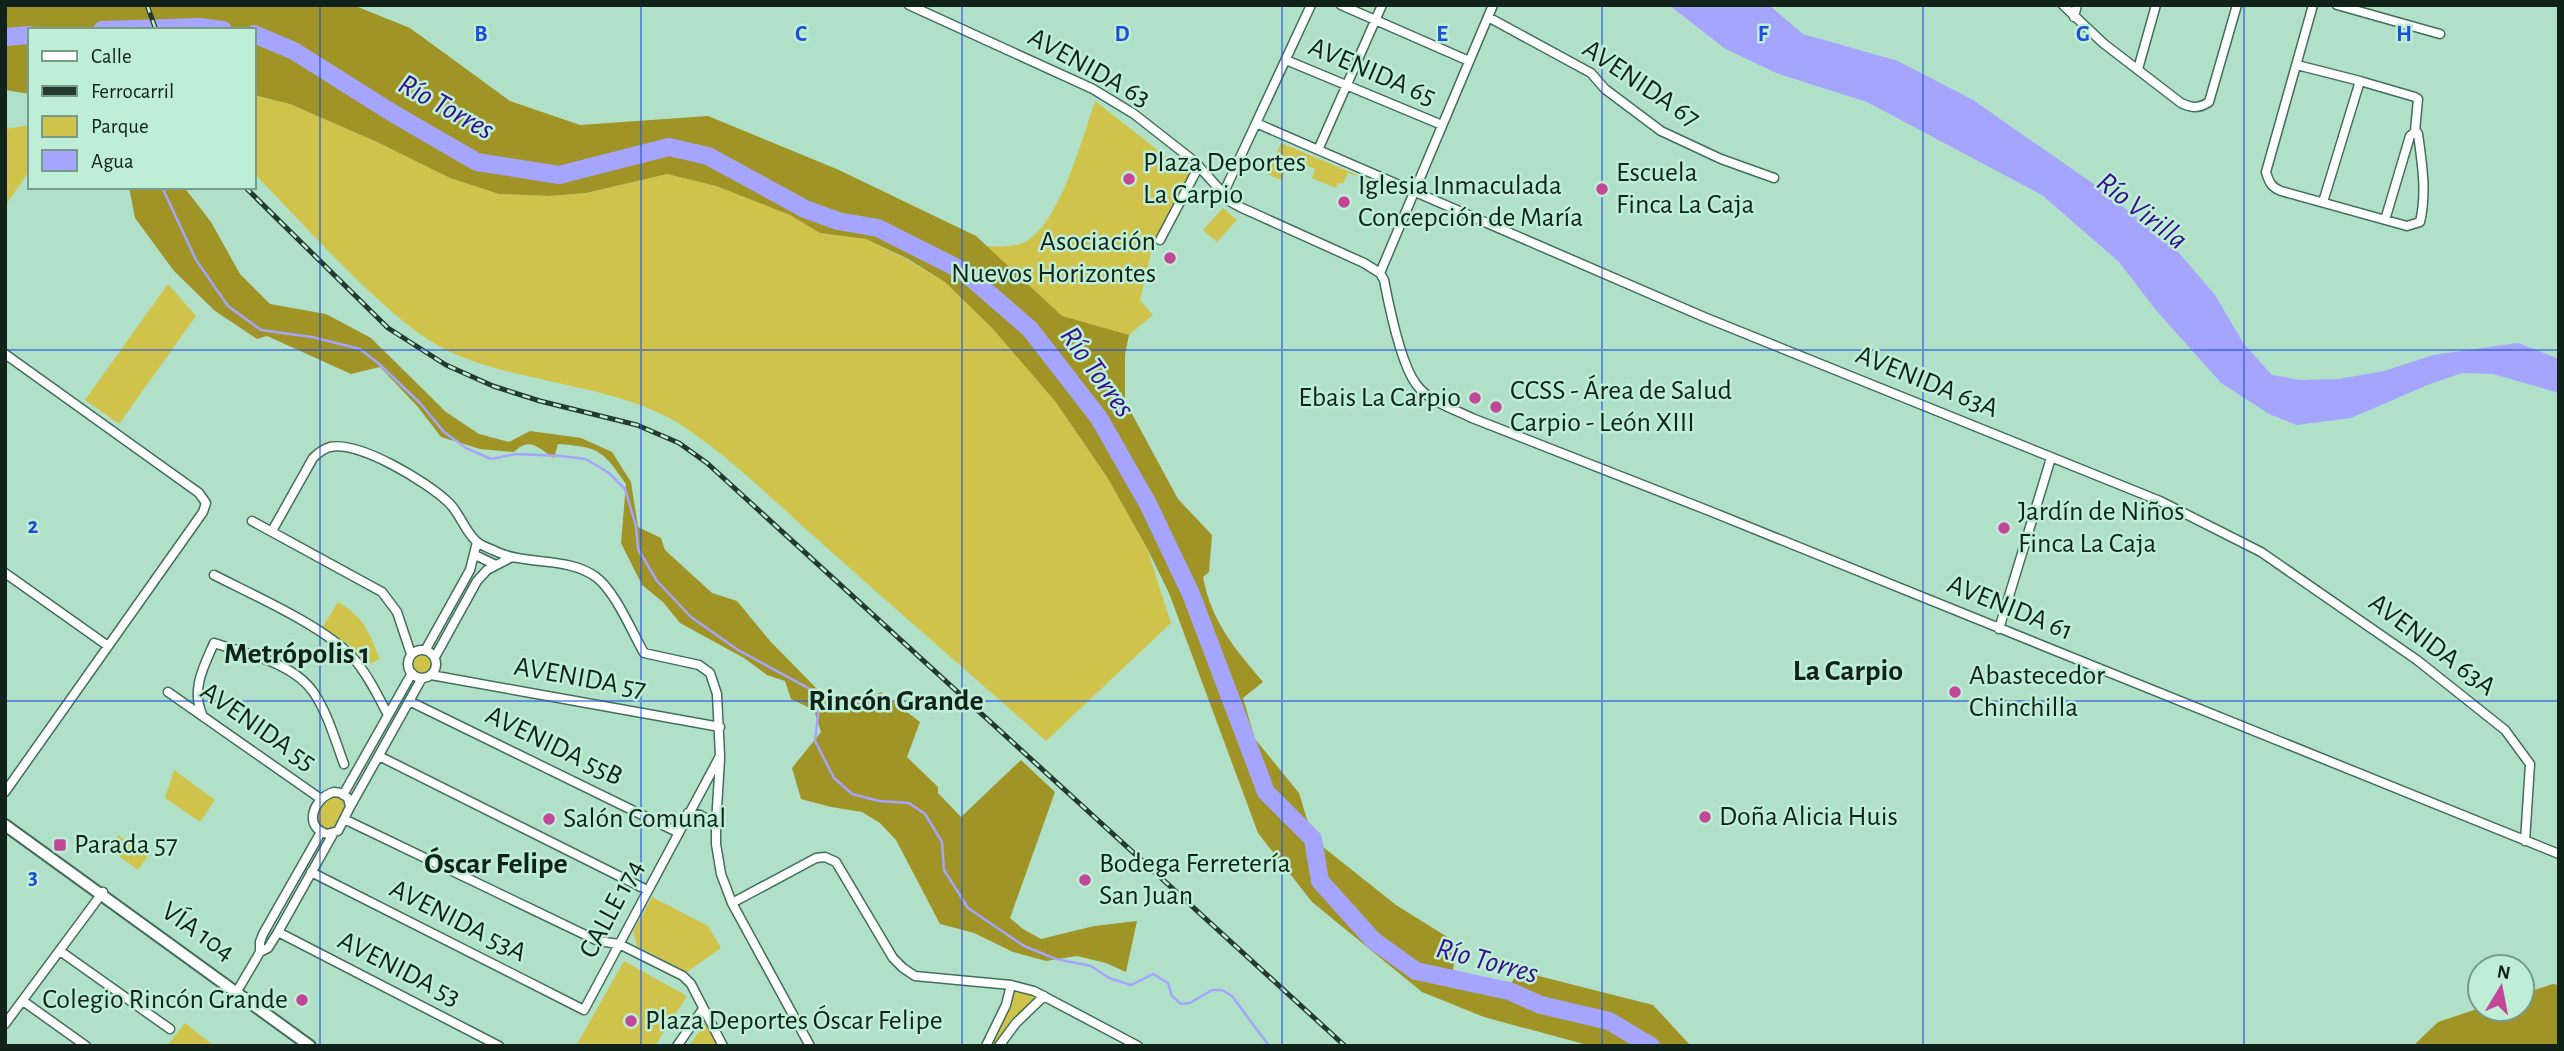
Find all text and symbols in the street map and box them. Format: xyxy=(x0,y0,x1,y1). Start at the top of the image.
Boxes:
street label: AVENIDA 63 xyxy=(1022,21,1156,115)
text: B xyxy=(474,23,488,46)
text: C xyxy=(795,23,807,46)
text: F xyxy=(1758,23,1769,46)
text: G xyxy=(2076,23,2090,46)
text: H xyxy=(2396,23,2412,46)
legend xyxy=(28,28,256,189)
street label: AVENIDA 65 xyxy=(1303,30,1441,114)
street label: AVENIDA 67 xyxy=(1577,35,1705,133)
text: Calle xyxy=(91,46,132,67)
water label: Río Torres xyxy=(393,69,499,146)
text: Ferrocarril xyxy=(91,81,174,102)
text: Parque xyxy=(91,116,149,137)
place label: Plaza Deportes La Carpio xyxy=(1143,149,1306,209)
text: Agua xyxy=(91,151,134,172)
place label: Escuela Finca La Caja xyxy=(1616,159,1755,219)
water label: Río Virilla xyxy=(2091,167,2193,255)
marker: Plaza Deportes La Carpio xyxy=(1121,171,1137,187)
place label: Iglesia Inmaculada Concepción de María xyxy=(1358,172,1583,232)
marker: Escuela Finca La Caja xyxy=(1594,181,1610,197)
marker: Iglesia Inmaculada Concepción de María xyxy=(1336,194,1352,210)
place label: Asociación Nuevos Horizontes xyxy=(951,228,1156,288)
marker: Asociación Nuevos Horizontes xyxy=(1162,250,1178,266)
water label: Río Torres xyxy=(1054,321,1140,423)
street label: AVENIDA 63A xyxy=(1852,341,2002,423)
place label: CCSS - Área de Salud Carpio - León XIII xyxy=(1510,374,1732,437)
place label: Ebais La Carpio xyxy=(1298,384,1461,412)
marker: Ebais La Carpio xyxy=(1467,390,1483,406)
marker: CCSS - Área de Salud Carpio - León XIII xyxy=(1488,399,1504,415)
place label: Jardín de Niños Finca La Caja xyxy=(2018,498,2185,558)
text: 2 xyxy=(28,515,39,538)
marker: Jardín de Niños Finca La Caja xyxy=(1996,520,2012,536)
street label: AVENIDA 61 xyxy=(1943,570,2077,646)
street label: AVENIDA 63A xyxy=(2363,588,2501,702)
district label: Metrópolis 1 xyxy=(224,639,370,669)
street label: AVENIDA 57 xyxy=(512,653,648,703)
district label: La Carpio xyxy=(1793,656,1903,686)
place label: Abastecedor Chinchilla xyxy=(1969,662,2105,722)
street label: AVENIDA 55 xyxy=(195,677,321,777)
marker: Abastecedor Chinchilla xyxy=(1947,684,1963,700)
district label: Rincón Grande xyxy=(808,686,984,716)
street label: AVENIDA 55B xyxy=(481,701,627,791)
place label: Doña Alicia Huis xyxy=(1719,803,1898,831)
place label: Salón Comunal xyxy=(563,805,726,833)
marker: Doña Alicia Huis xyxy=(1697,809,1713,825)
marker: Salón Comunal xyxy=(541,811,557,827)
place label: Parada 57 xyxy=(74,831,178,859)
marker: Parada 57 xyxy=(52,837,68,853)
district label: Óscar Felipe xyxy=(424,847,568,879)
place label: Bodega Ferretería San Juan xyxy=(1099,850,1291,910)
street label: CALLE 174 xyxy=(575,855,649,963)
text: 3 xyxy=(28,866,38,889)
street label: AVENIDA 53A xyxy=(384,872,532,970)
marker: Bodega Ferretería San Juan xyxy=(1077,872,1093,888)
street label: VÍA 104 xyxy=(156,895,241,967)
street label: AVENIDA 53 xyxy=(332,924,466,1014)
water label: Río Torres xyxy=(1433,933,1542,989)
north arrow xyxy=(2466,953,2536,1023)
text: N xyxy=(2496,962,2512,983)
place label: Colegio Rincón Grande xyxy=(42,986,288,1014)
marker: Colegio Rincón Grande xyxy=(294,992,310,1008)
place label: Plaza Deportes Óscar Felipe xyxy=(645,1004,943,1035)
marker: Plaza Deportes Óscar Felipe xyxy=(623,1013,639,1029)

